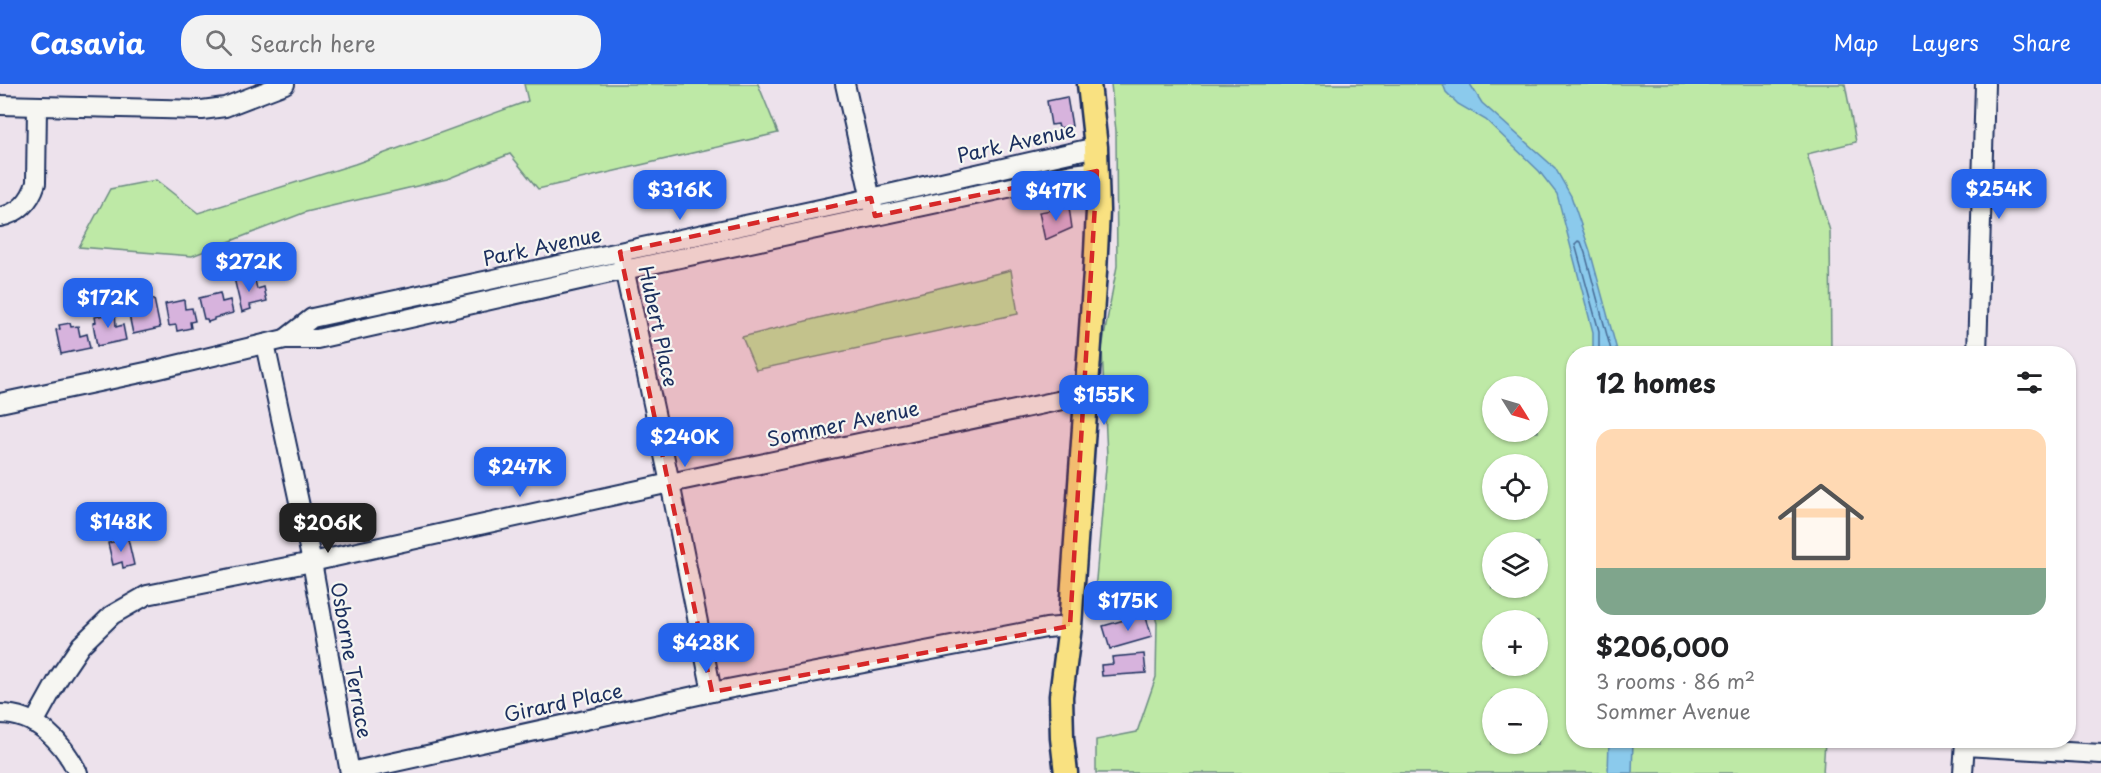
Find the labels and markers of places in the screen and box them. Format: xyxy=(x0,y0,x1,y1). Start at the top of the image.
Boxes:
pin: $254K xyxy=(1957,169,2041,220)
pin: $316K xyxy=(638,170,722,221)
pin: $417K xyxy=(1014,171,1098,222)
pin: $272K xyxy=(207,242,291,293)
pin: $172K xyxy=(66,278,150,329)
pin: $155K xyxy=(1062,375,1146,426)
pin: $240K xyxy=(643,417,727,468)
pin: $247K xyxy=(478,447,562,498)
pin: $148K xyxy=(79,502,163,553)
pin: $206K xyxy=(286,503,370,554)
pin: $175K xyxy=(1086,581,1170,632)
pin: $428K xyxy=(664,623,748,674)

